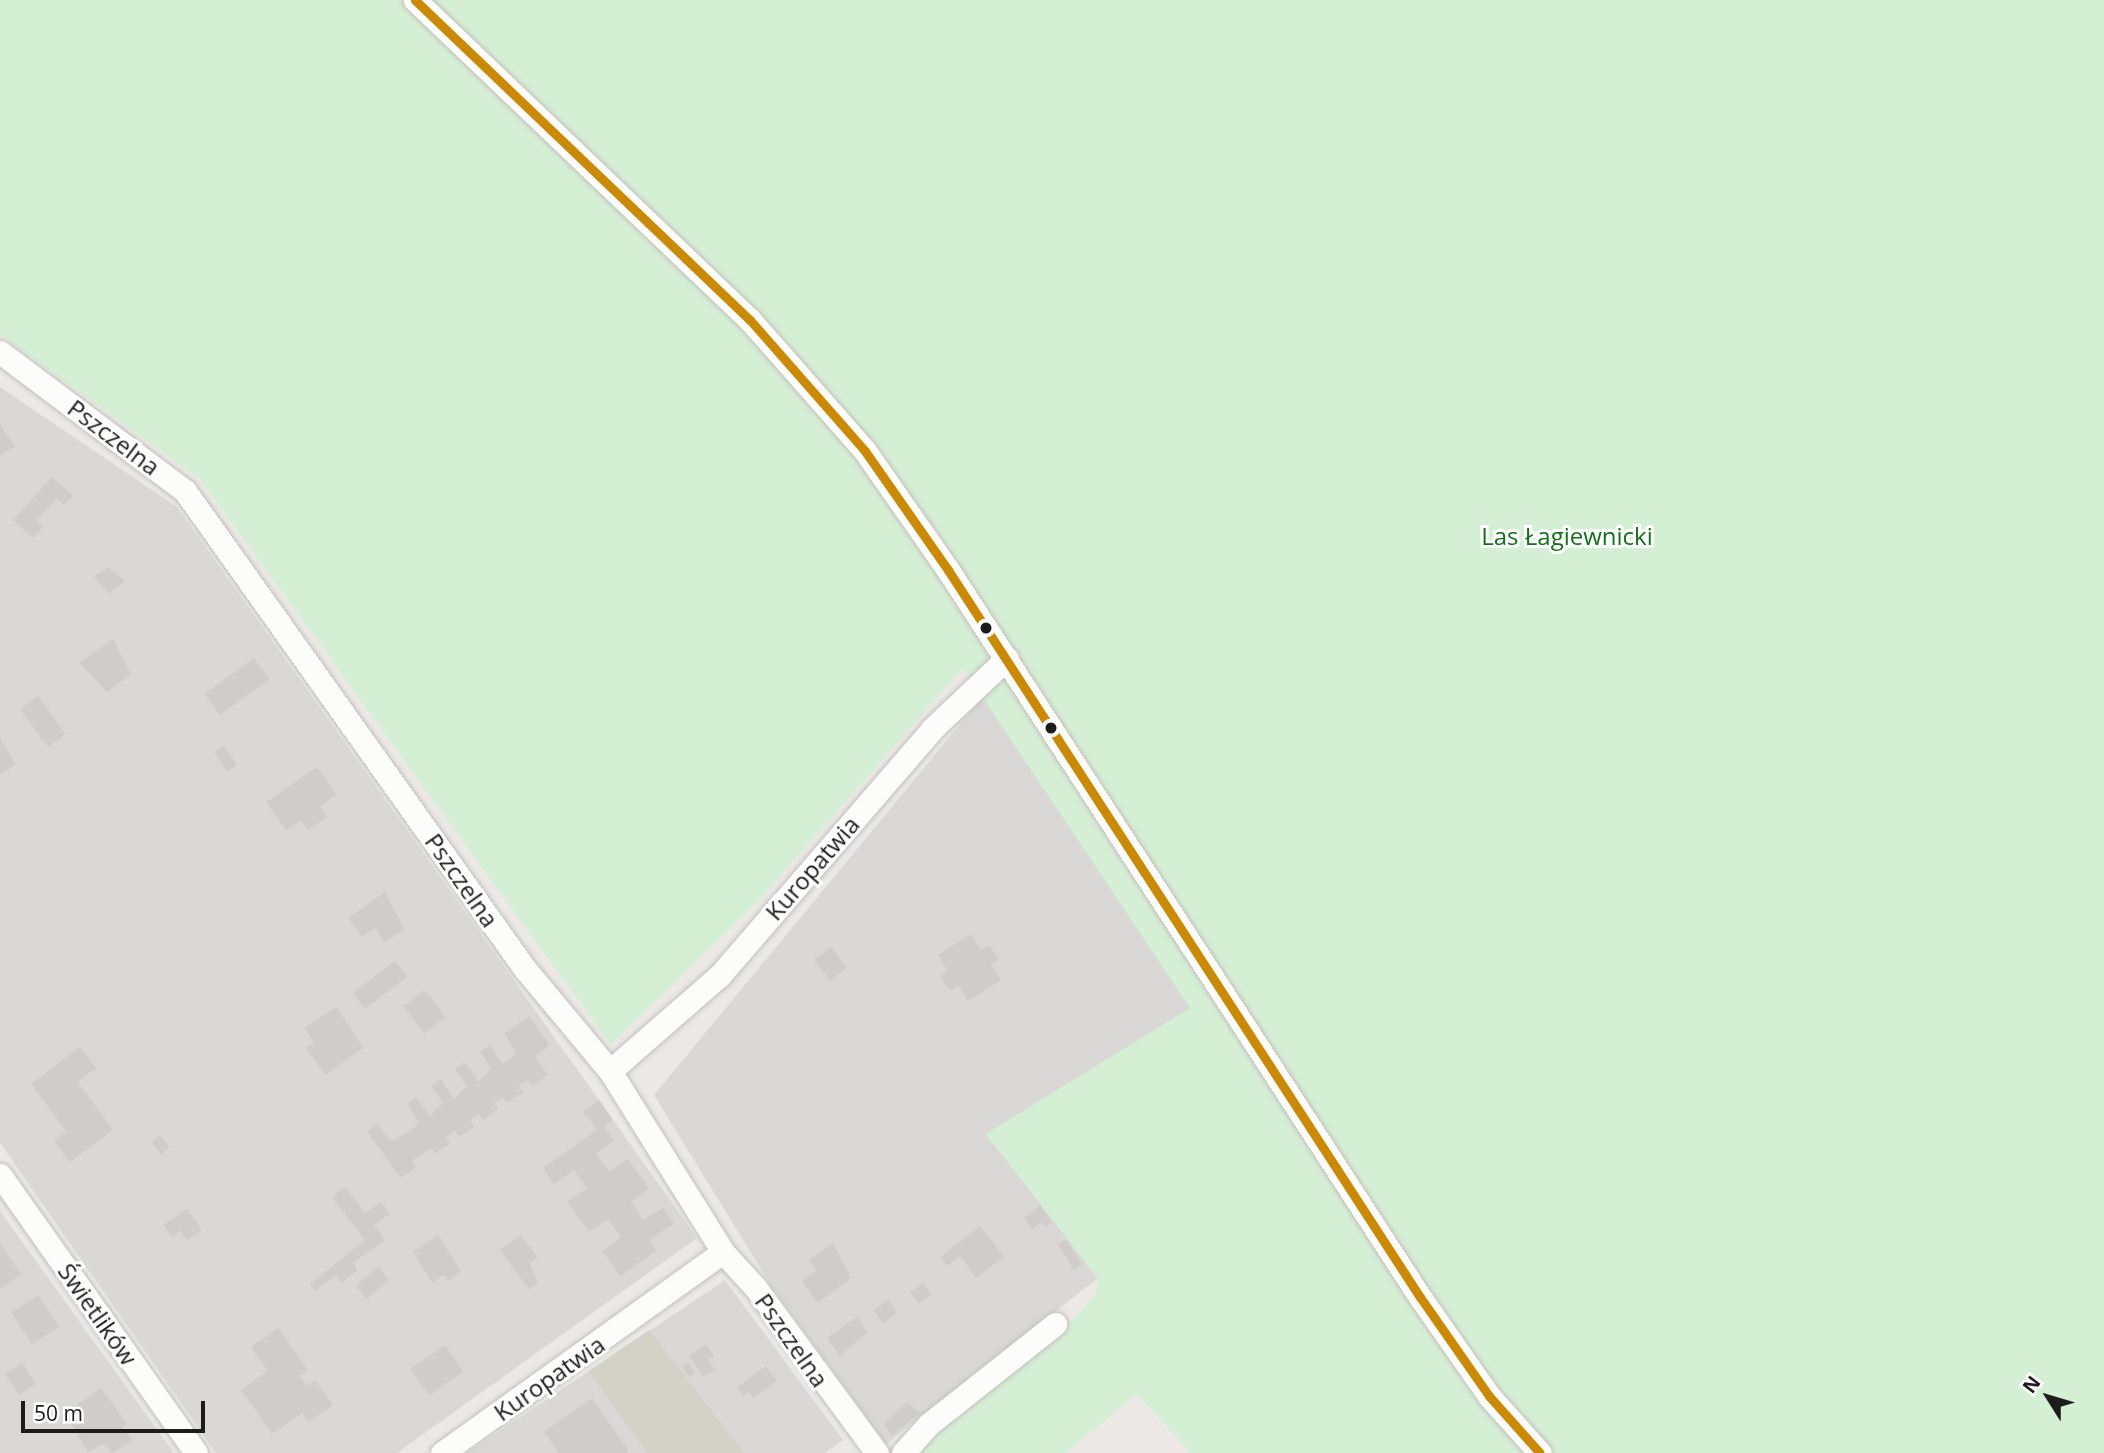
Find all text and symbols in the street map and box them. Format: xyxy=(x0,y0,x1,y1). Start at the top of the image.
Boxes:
street label: Pszczelna xyxy=(62,393,166,481)
park label: Las Łagiewnicki xyxy=(1481,522,1653,550)
unlabelled marker xyxy=(979,621,993,635)
unlabelled marker xyxy=(1044,721,1058,735)
street label: Kuropatwia xyxy=(759,810,865,926)
street label: Pszczelna xyxy=(419,828,505,932)
street label: Świetlików xyxy=(52,1258,144,1370)
street label: Pszczelna xyxy=(749,1288,835,1392)
street label: Kuropatwia xyxy=(488,1329,610,1427)
north arrow xyxy=(2013,1362,2083,1432)
text: N xyxy=(2016,1370,2046,1398)
scale bar xyxy=(24,1386,208,1430)
text: 50 m xyxy=(34,1399,83,1427)

